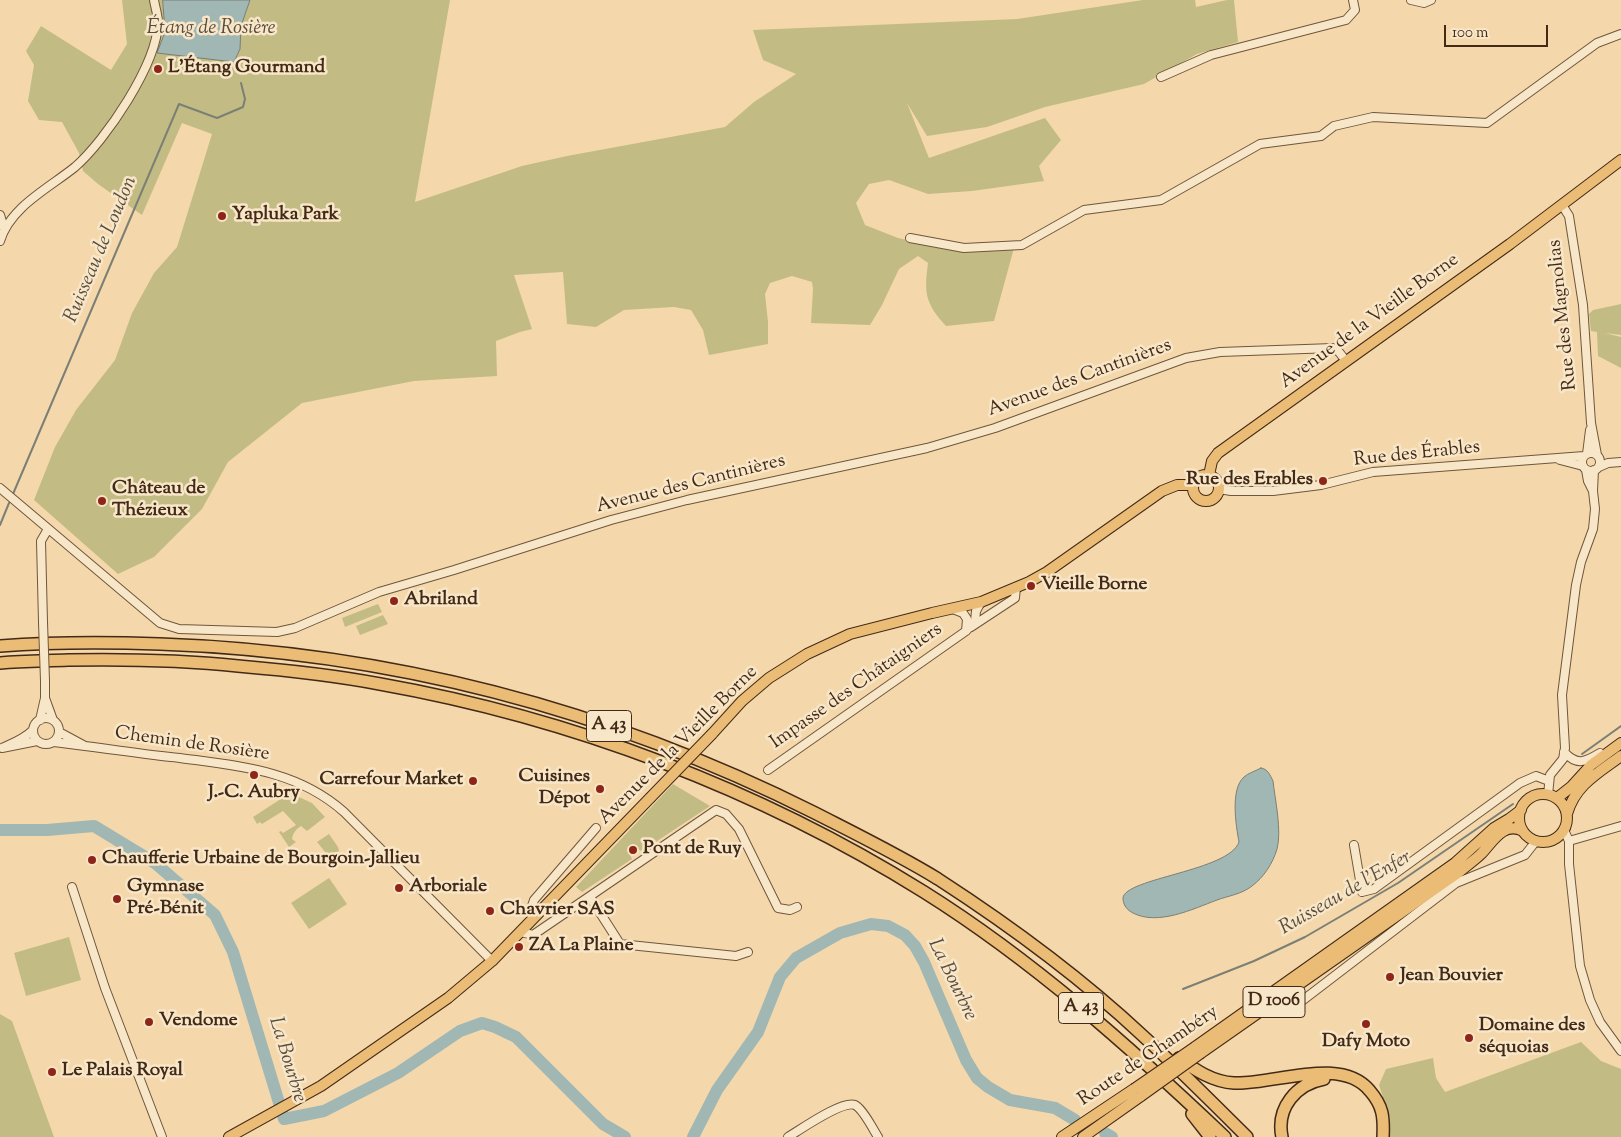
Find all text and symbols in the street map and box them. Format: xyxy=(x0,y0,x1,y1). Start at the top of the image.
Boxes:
scale bar xyxy=(1446,15,1550,47)
water label: Étang de Rosière xyxy=(147,18,275,42)
text: 100 m xyxy=(1452,23,1488,44)
place label: L'Étang Gourmand xyxy=(168,58,325,80)
marker: L'Étang Gourmand xyxy=(152,63,164,75)
water label: Ruisseau de Loudon xyxy=(60,173,144,327)
place label: Yapluka Park xyxy=(232,205,339,227)
marker: Yapluka Park xyxy=(216,210,228,222)
street label: Rue des Magnolias xyxy=(1545,239,1583,391)
street label: Avenue de la Vieille Borne xyxy=(1276,249,1464,395)
street label: Avenue des Cantinières xyxy=(985,335,1175,423)
street label: Rue des Érables xyxy=(1353,437,1481,473)
street label: Avenue des Cantinières xyxy=(594,450,788,520)
place label: Rue des Erables xyxy=(1186,470,1313,492)
marker: Rue des Erables xyxy=(1317,475,1329,487)
place label: Château de Thézieux xyxy=(112,479,205,523)
marker: Château de Thézieux xyxy=(96,495,108,507)
place label: Vieille Borne xyxy=(1041,575,1147,597)
marker: Vieille Borne xyxy=(1025,580,1037,592)
place label: Abriland xyxy=(404,590,478,612)
marker: Abriland xyxy=(388,595,400,607)
street label: Impasse des Châtaigniers xyxy=(767,619,947,755)
street label: Avenue de la Vieille Borne xyxy=(595,662,763,830)
road number: A 43 xyxy=(586,710,632,741)
street label: Chemin de Rosière xyxy=(113,723,271,767)
place label: Cuisines Dépot xyxy=(518,767,590,811)
marker: J.-C. Aubry xyxy=(248,769,260,781)
place label: Carrefour Market xyxy=(319,770,463,792)
marker: Carrefour Market xyxy=(467,775,479,787)
place label: J.-C. Aubry xyxy=(208,783,300,805)
marker: Cuisines Dépot xyxy=(594,783,606,795)
place label: Pont de Ruy xyxy=(643,839,742,861)
marker: Pont de Ruy xyxy=(627,844,639,856)
water label: Ruisseau de l'Enfer xyxy=(1276,847,1416,941)
place label: Chaufferie Urbaine de Bourgoin-Jallieu xyxy=(102,849,420,871)
marker: Chaufferie Urbaine de Bourgoin-Jallieu xyxy=(86,854,98,866)
place label: Gymnase Pré-Bénit xyxy=(127,877,204,921)
place label: Arboriale xyxy=(409,877,487,899)
marker: Arboriale xyxy=(393,882,405,894)
marker: Gymnase Pré-Bénit xyxy=(111,893,123,905)
place label: Chavrier SAS xyxy=(500,900,615,922)
marker: Chavrier SAS xyxy=(484,905,496,917)
water label: La Bourbre xyxy=(921,935,981,1025)
place label: ZA La Plaine xyxy=(529,936,633,958)
marker: ZA La Plaine xyxy=(513,941,525,953)
place label: Jean Bouvier xyxy=(1400,966,1503,988)
marker: Jean Bouvier xyxy=(1384,971,1396,983)
road number: D 1006 xyxy=(1243,986,1305,1018)
road number: A 43 xyxy=(1058,992,1104,1024)
street label: Route de Chambéry xyxy=(1075,1002,1223,1112)
place label: Vendome xyxy=(159,1011,238,1033)
water label: La Bourbre xyxy=(262,1014,310,1106)
marker: Vendome xyxy=(143,1016,155,1028)
place label: Domaine des séquoias xyxy=(1479,1016,1585,1060)
marker: Dafy Moto xyxy=(1360,1018,1372,1030)
place label: Dafy Moto xyxy=(1322,1032,1410,1054)
marker: Domaine des séquoias xyxy=(1463,1032,1475,1044)
place label: Le Palais Royal xyxy=(62,1061,183,1083)
marker: Le Palais Royal xyxy=(46,1066,58,1078)

